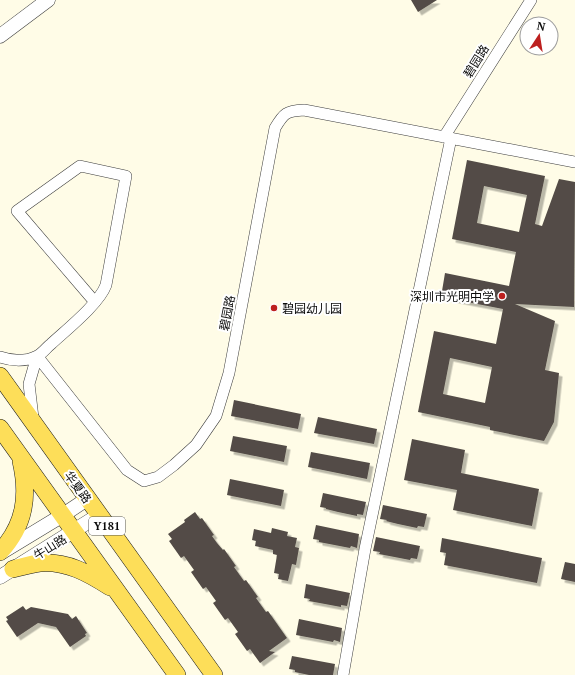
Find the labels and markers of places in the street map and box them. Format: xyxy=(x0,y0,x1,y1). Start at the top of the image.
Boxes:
place label: 深圳市光明中学 xyxy=(410,289,494,304)
marker: 深圳市光明中学 xyxy=(497,291,507,301)
place label: 碧园幼儿园 xyxy=(282,301,342,316)
marker: 碧园幼儿园 xyxy=(269,303,279,313)

